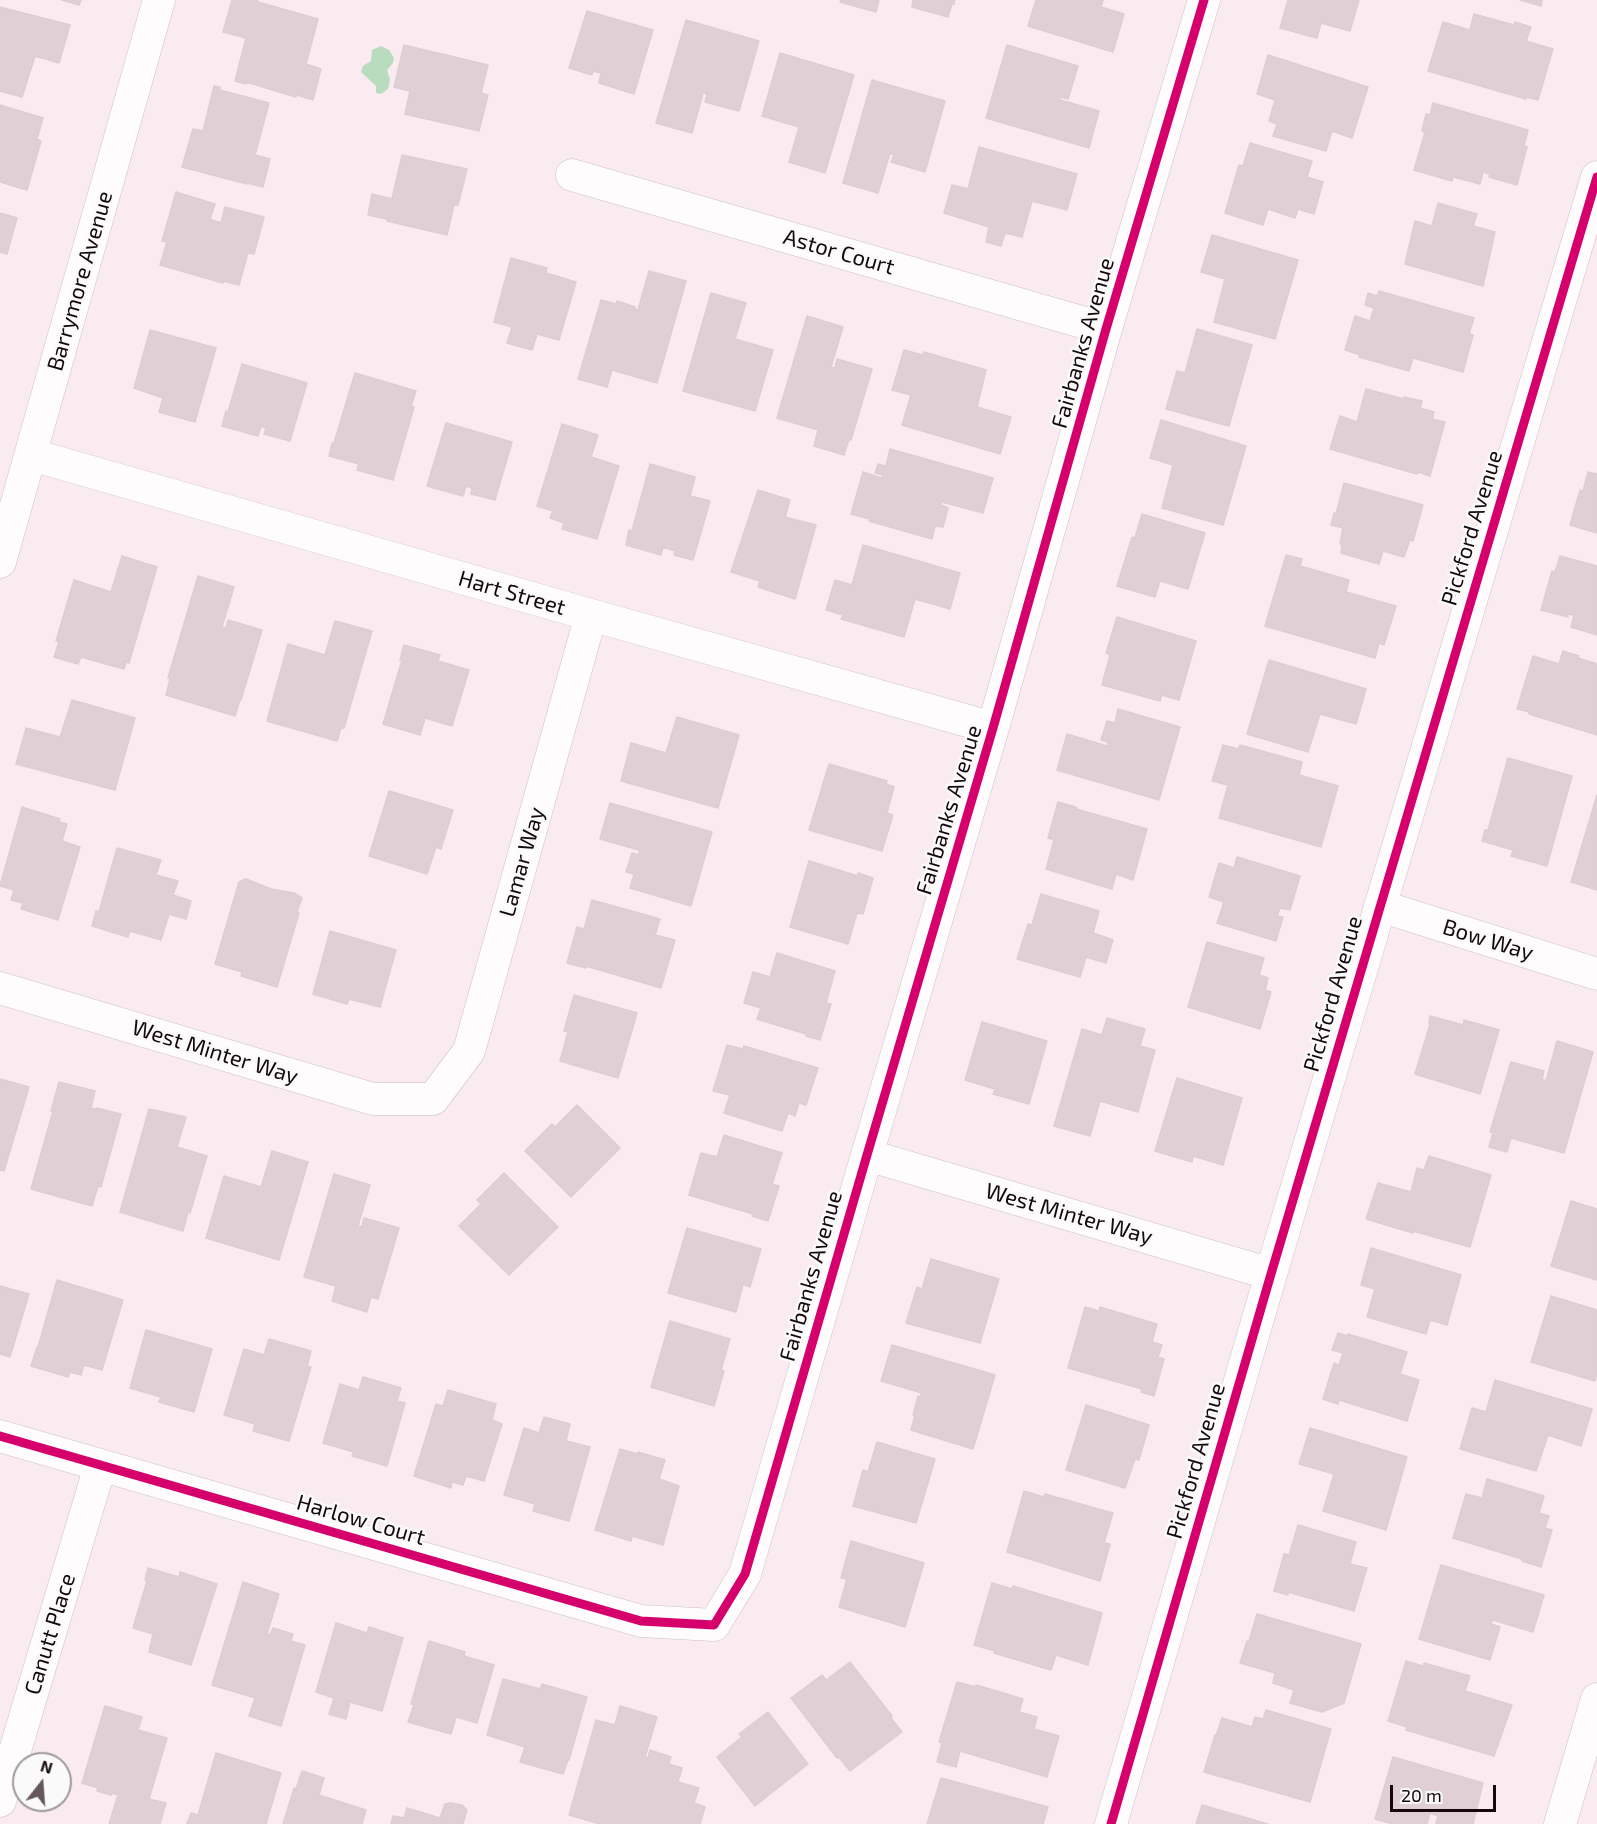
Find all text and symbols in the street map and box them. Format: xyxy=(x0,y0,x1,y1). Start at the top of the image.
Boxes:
street label: Barrymore Avenue xyxy=(42,188,118,374)
street label: Astor Court xyxy=(780,224,898,280)
street label: Fairbanks Avenue xyxy=(1046,255,1120,431)
street label: Pickford Avenue xyxy=(1436,447,1508,609)
street label: Hart Street xyxy=(455,565,569,621)
street label: Fairbanks Avenue xyxy=(911,722,987,898)
street label: Lamar Way xyxy=(494,804,550,920)
street label: Pickford Avenue xyxy=(1298,913,1368,1075)
street label: Bow Way xyxy=(1439,914,1537,966)
street label: West Minter Way xyxy=(129,1014,301,1090)
street label: West Minter Way xyxy=(982,1178,1156,1250)
street label: Fairbanks Avenue xyxy=(774,1188,848,1364)
street label: Pickford Avenue xyxy=(1161,1380,1231,1542)
street label: Harlow Court xyxy=(294,1489,428,1551)
street label: Canutt Place xyxy=(19,1570,81,1698)
north arrow xyxy=(12,1752,72,1812)
text: N xyxy=(39,1755,55,1777)
scale bar xyxy=(1393,1773,1500,1811)
text: 20 m xyxy=(1401,1784,1442,1806)

